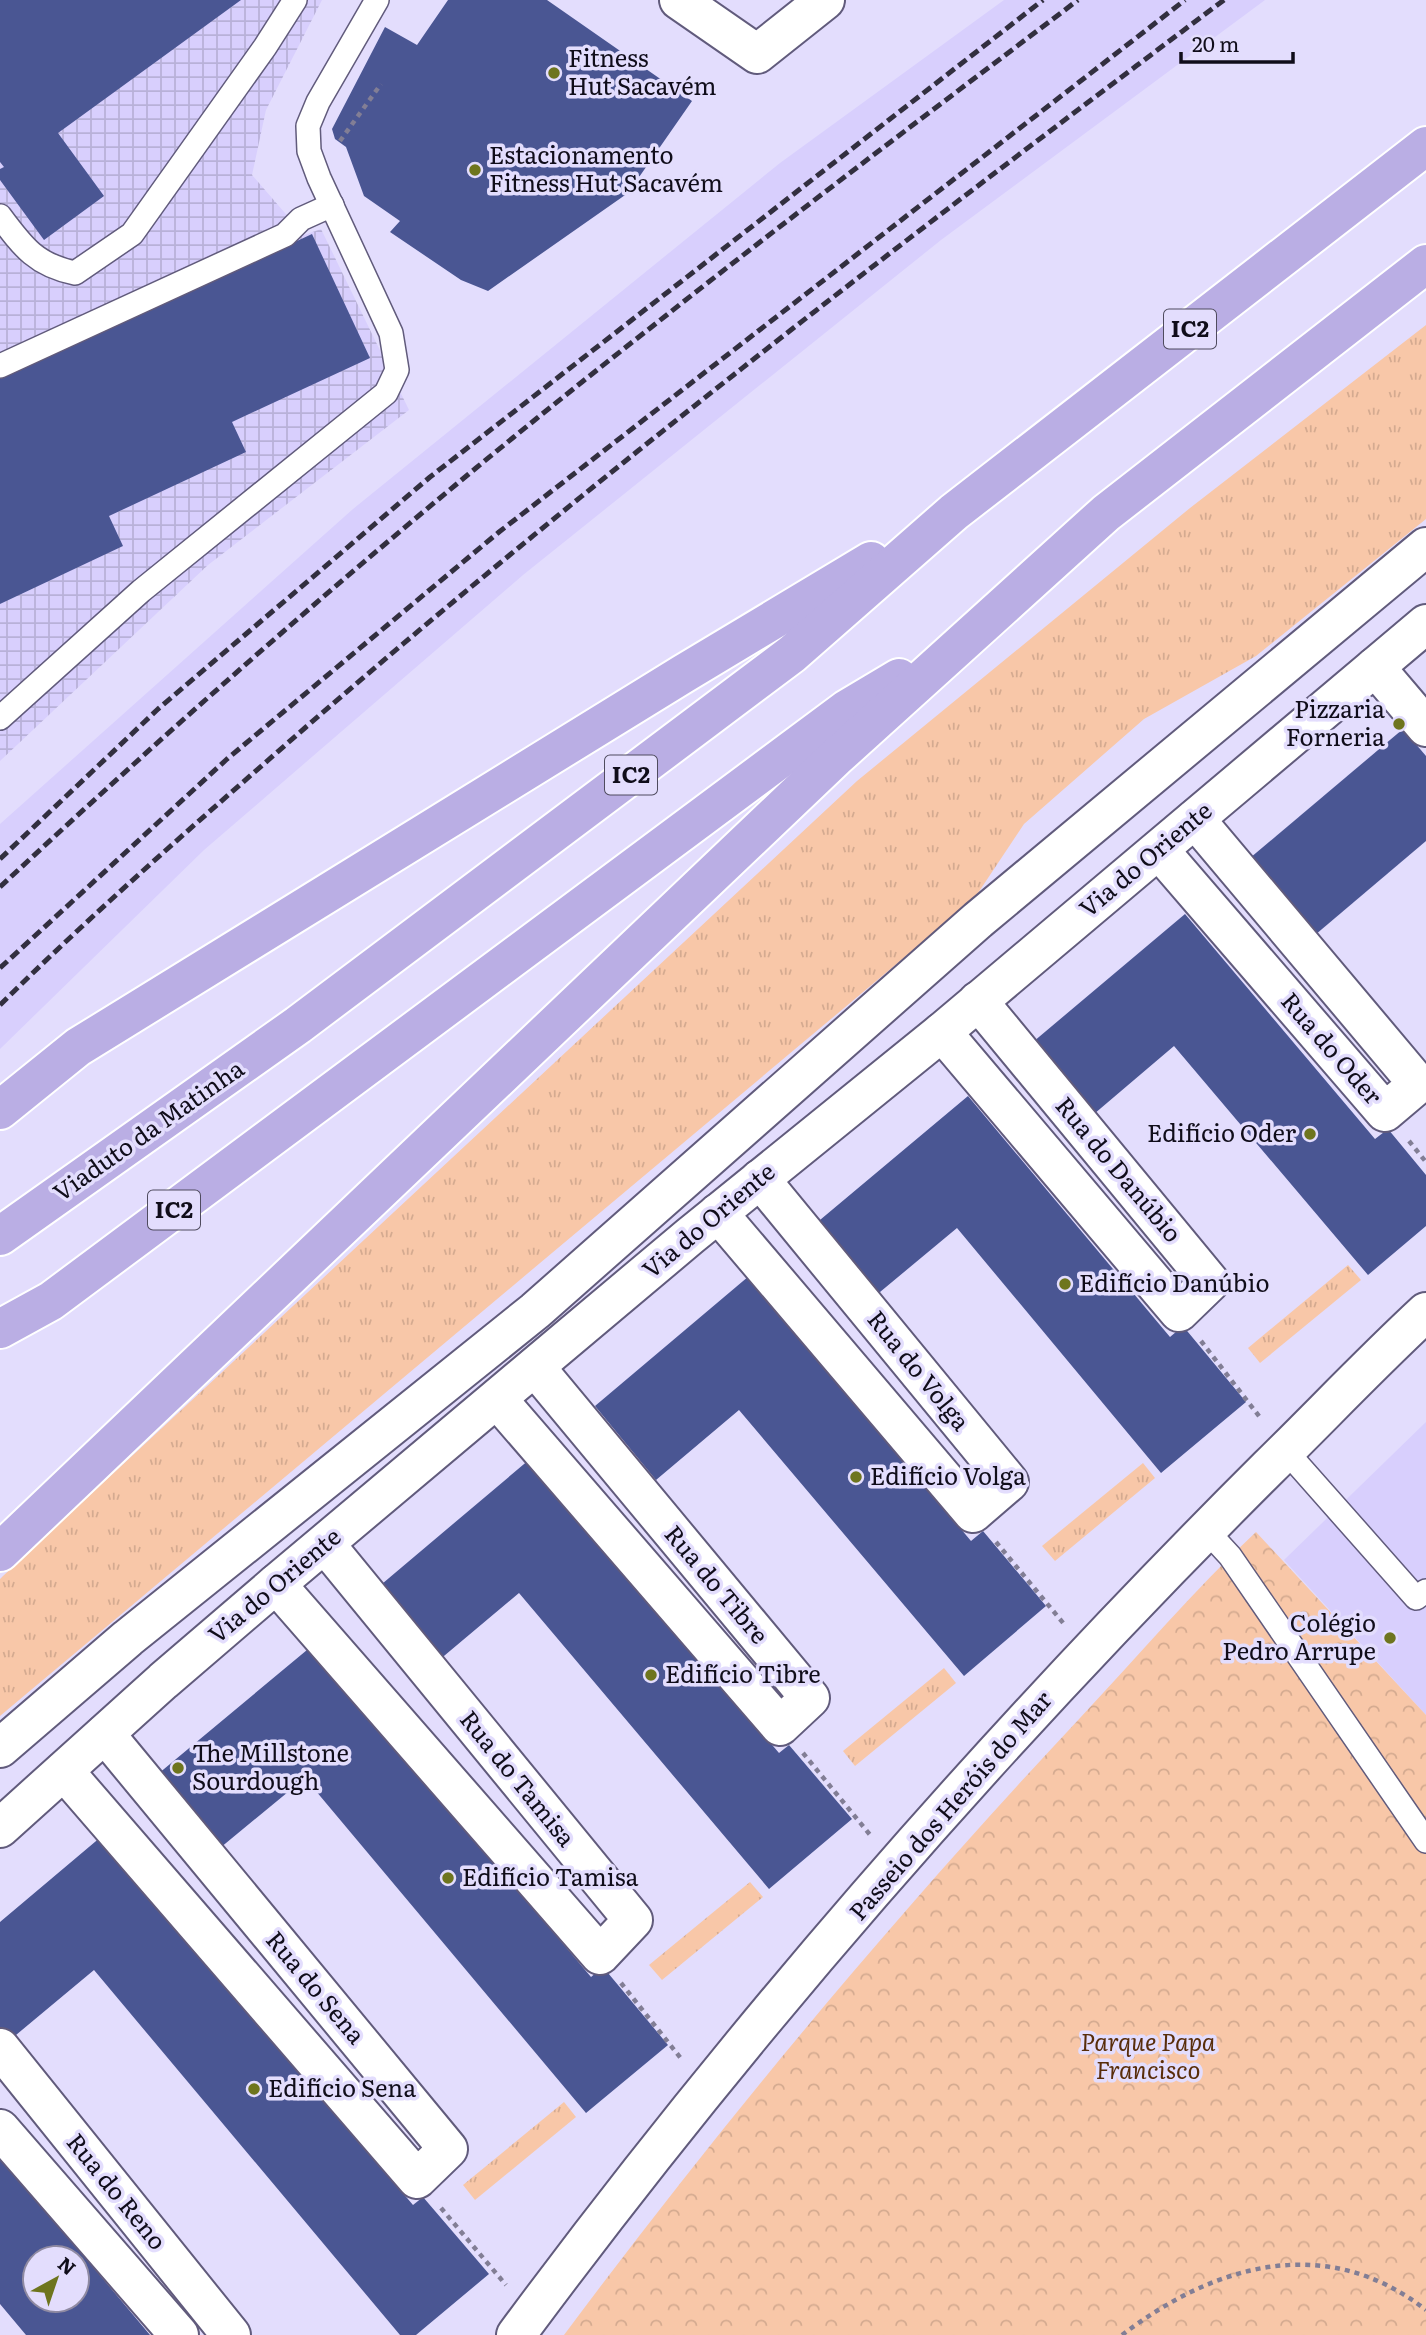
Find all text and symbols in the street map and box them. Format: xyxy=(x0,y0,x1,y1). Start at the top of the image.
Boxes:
scale bar xyxy=(1181,21,1293,65)
text: 20 m xyxy=(1192,27,1239,58)
place label: Fitness Hut Sacavém xyxy=(568,39,717,102)
marker: Fitness Hut Sacavém xyxy=(546,65,562,81)
place label: Estacionamento Fitness Hut Sacavém xyxy=(489,136,723,199)
marker: Estacionamento Fitness Hut Sacavém xyxy=(467,162,483,178)
road number: IC2 xyxy=(1164,310,1216,348)
place label: Pizzaria Forneria xyxy=(1286,690,1385,753)
marker: Pizzaria Forneria xyxy=(1391,716,1407,732)
road number: IC2 xyxy=(605,755,657,794)
street label: Via do Oriente xyxy=(1071,792,1218,924)
street label: Rua do Oder xyxy=(1274,983,1392,1112)
street label: Viaduto da Matinha xyxy=(45,1050,250,1208)
street label: Rua do Danúbio xyxy=(1049,1088,1191,1249)
place label: Edifício Oder xyxy=(1147,1114,1297,1149)
marker: Edifício Oder xyxy=(1302,1126,1318,1142)
street label: Via do Oriente xyxy=(634,1153,781,1285)
road number: IC2 xyxy=(148,1190,200,1230)
place label: Edifício Danúbio xyxy=(1079,1264,1269,1299)
marker: Edifício Danúbio xyxy=(1057,1276,1073,1292)
street label: Rua do Volga xyxy=(860,1302,979,1437)
place label: Edifício Volga xyxy=(870,1457,1026,1492)
marker: Edifício Volga xyxy=(848,1469,864,1485)
street label: Rua do Tibre xyxy=(658,1516,778,1650)
street label: Via do Oriente xyxy=(200,1518,347,1650)
place label: Colégio Pedro Arrupe xyxy=(1222,1604,1376,1667)
marker: Colégio Pedro Arrupe xyxy=(1382,1630,1398,1646)
place label: Edifício Tibre xyxy=(665,1655,821,1690)
marker: Edifício Tibre xyxy=(643,1667,659,1683)
street label: Passeio dos Heróis do Mar xyxy=(840,1682,1059,1927)
street label: Rua do Tamisa xyxy=(453,1702,585,1853)
place label: The Millstone Sourdough xyxy=(192,1734,349,1797)
marker: The Millstone Sourdough xyxy=(170,1760,186,1776)
place label: Edifício Tamisa xyxy=(462,1858,639,1893)
marker: Edifício Tamisa xyxy=(440,1870,456,1886)
street label: Rua do Sena xyxy=(259,1922,375,2051)
park label: Parque Papa Francisco xyxy=(1080,2023,1216,2086)
place label: Edifício Sena xyxy=(268,2069,416,2104)
marker: Edifício Sena xyxy=(246,2081,262,2097)
street label: Rua do Reno xyxy=(60,2125,176,2256)
north arrow xyxy=(21,2244,91,2314)
text: N xyxy=(52,2249,83,2281)

